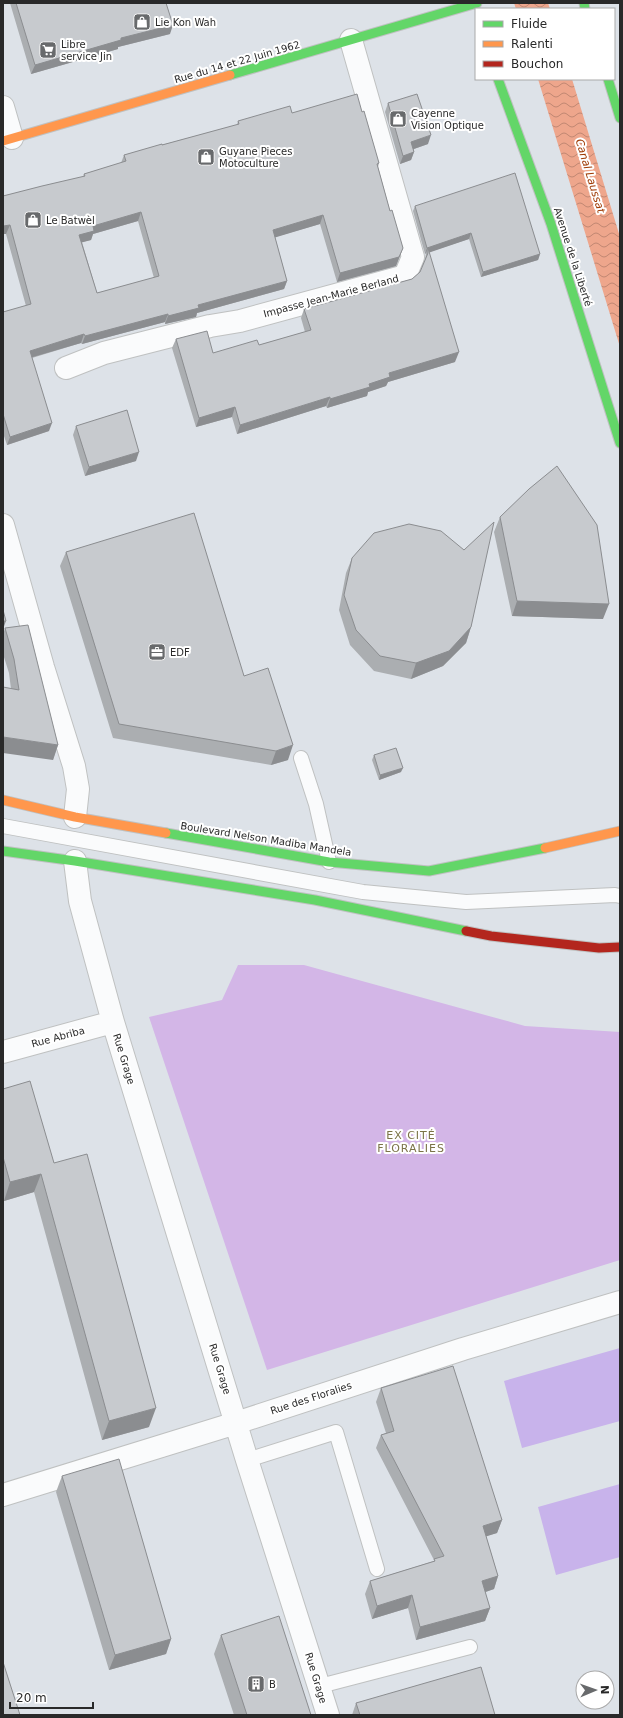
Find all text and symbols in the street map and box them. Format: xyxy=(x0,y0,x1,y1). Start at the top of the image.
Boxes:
legend xyxy=(475,8,615,80)
shop icon: Lie Kon Wah xyxy=(132,12,152,32)
place label: Lie Kon Wah xyxy=(155,17,216,28)
text: Fluide xyxy=(511,17,547,31)
text: Ralenti xyxy=(511,37,553,51)
place label: Libre service Jin xyxy=(61,39,112,62)
street label: Rue du 14 et 22 Juin 1962 xyxy=(173,39,301,85)
supermarket icon: Libre service Jin xyxy=(38,40,58,60)
text: Bouchon xyxy=(511,57,563,71)
place label: Cayenne Vision Optique xyxy=(411,108,484,131)
shop icon: Cayenne Vision Optique xyxy=(388,109,408,129)
water label: Canal Laussat xyxy=(573,137,608,215)
place label: Guyane Pieces Motoculture xyxy=(219,146,292,169)
shop icon: Guyane Pieces Motoculture xyxy=(196,147,216,167)
street label: Avenue de la Liberté xyxy=(552,206,594,308)
shop icon: Le Batwèl xyxy=(23,210,43,230)
place label: Le Batwèl xyxy=(46,215,95,226)
street label: Impasse Jean-Marie Berland xyxy=(262,273,400,319)
office icon: EDF xyxy=(147,642,167,662)
place label: EDF xyxy=(170,647,190,658)
street label: Boulevard Nelson Madiba Mandela xyxy=(180,820,352,858)
street label: Rue Abriba xyxy=(30,1025,86,1049)
street label: Rue Grage xyxy=(111,1032,137,1086)
district label: EX CITÉ FLORALIES xyxy=(377,1129,445,1155)
street label: Rue Grage xyxy=(207,1342,233,1396)
street label: Rue des Floralies xyxy=(269,1380,353,1416)
street label: Rue Grage xyxy=(303,1651,329,1705)
north arrow xyxy=(575,1670,615,1710)
building icon: B xyxy=(246,1674,266,1694)
place label: B xyxy=(269,1679,276,1690)
scale bar xyxy=(10,1684,93,1710)
text: N xyxy=(598,1685,611,1695)
text: 20 m xyxy=(16,1691,47,1705)

